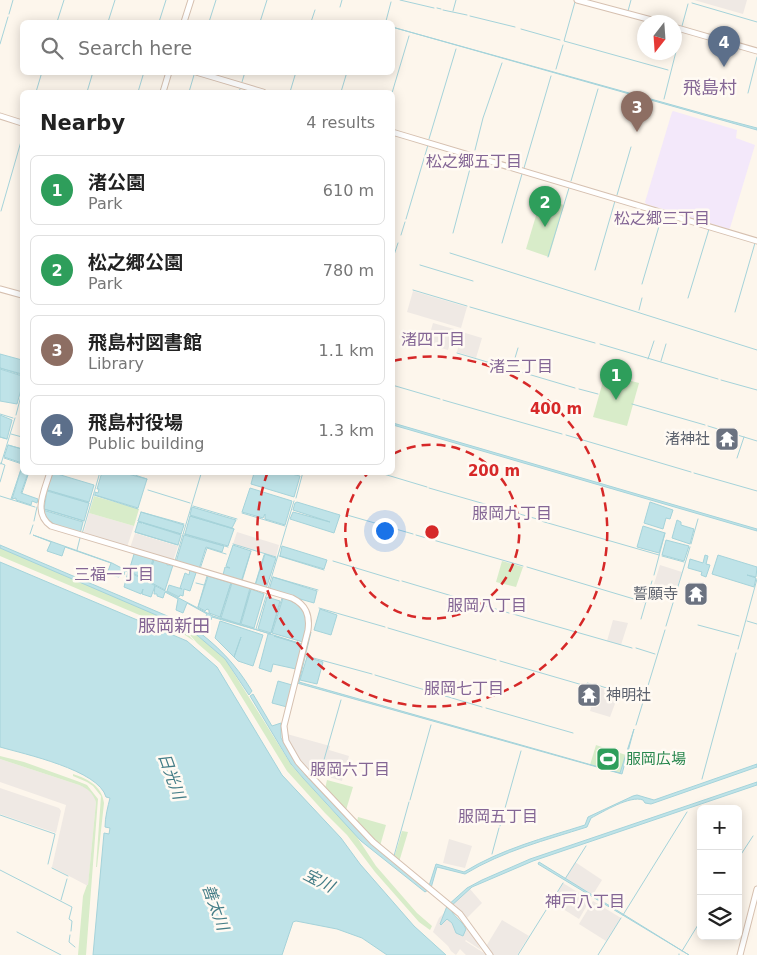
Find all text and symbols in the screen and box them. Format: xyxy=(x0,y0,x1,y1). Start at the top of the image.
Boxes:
north arrow xyxy=(637,15,682,60)
search box xyxy=(20,20,395,75)
pin: 4 xyxy=(708,26,740,67)
icon: search xyxy=(38,34,66,62)
text: Search here xyxy=(78,37,192,59)
district label: 飛島村 xyxy=(683,77,737,98)
pin: 3 xyxy=(621,91,653,132)
text: Nearby xyxy=(40,111,125,135)
text: 4 results xyxy=(306,113,375,132)
district label: 松之郷五丁目 xyxy=(426,152,522,171)
text: 渚公園 xyxy=(88,171,145,193)
text: 1 xyxy=(51,181,63,200)
text: 610 m xyxy=(323,181,374,200)
pin: 2 xyxy=(529,186,561,227)
text: Park xyxy=(88,194,123,213)
district label: 松之郷三丁目 xyxy=(614,209,710,228)
text: 松之郷公園 xyxy=(88,251,183,273)
text: 2 xyxy=(51,261,63,280)
text: 780 m xyxy=(323,261,374,280)
text: Park xyxy=(88,274,123,293)
district label: 渚四丁目 xyxy=(401,330,465,349)
text: 飛島村図書館 xyxy=(88,331,202,353)
text: 3 xyxy=(51,341,63,360)
text: 1.1 km xyxy=(319,341,374,360)
text: Library xyxy=(88,354,144,373)
district label: 渚三丁目 xyxy=(489,357,553,376)
pin: 1 xyxy=(600,359,632,400)
text: 400 m xyxy=(530,400,582,418)
text: 飛島村役場 xyxy=(88,411,183,433)
text: 4 xyxy=(51,421,63,440)
text: 1.3 km xyxy=(319,421,374,440)
temple icon: 渚神社 xyxy=(714,426,740,452)
place label: 渚神社 xyxy=(665,430,710,448)
text: Public building xyxy=(88,434,205,453)
text: 200 m xyxy=(468,462,520,480)
district label: 服岡九丁目 xyxy=(472,504,552,523)
your location xyxy=(372,518,398,544)
centre of rings xyxy=(423,523,441,541)
district label: 三福一丁目 xyxy=(74,565,154,584)
temple icon: 誓願寺 xyxy=(683,581,709,607)
place label: 誓願寺 xyxy=(633,585,678,603)
district label: 服岡八丁目 xyxy=(447,596,527,615)
district label: 服岡新田 xyxy=(138,615,210,636)
district label: 服岡七丁目 xyxy=(424,679,504,698)
temple icon: 神明社 xyxy=(576,682,602,708)
place label: 神明社 xyxy=(606,686,651,704)
sports icon: 服岡広場 xyxy=(595,746,621,772)
water label: 日光川 xyxy=(154,750,189,804)
place label: 服岡広場 xyxy=(626,750,686,768)
district label: 服岡六丁目 xyxy=(310,760,390,779)
map controls xyxy=(697,805,742,940)
button: + xyxy=(697,805,742,850)
district label: 服岡五丁目 xyxy=(458,807,538,826)
button: − xyxy=(697,850,742,895)
water label: 宝川 xyxy=(300,865,339,897)
water label: 善太川 xyxy=(198,881,233,935)
district label: 神戸八丁目 xyxy=(545,892,625,911)
button: layers xyxy=(697,895,742,940)

